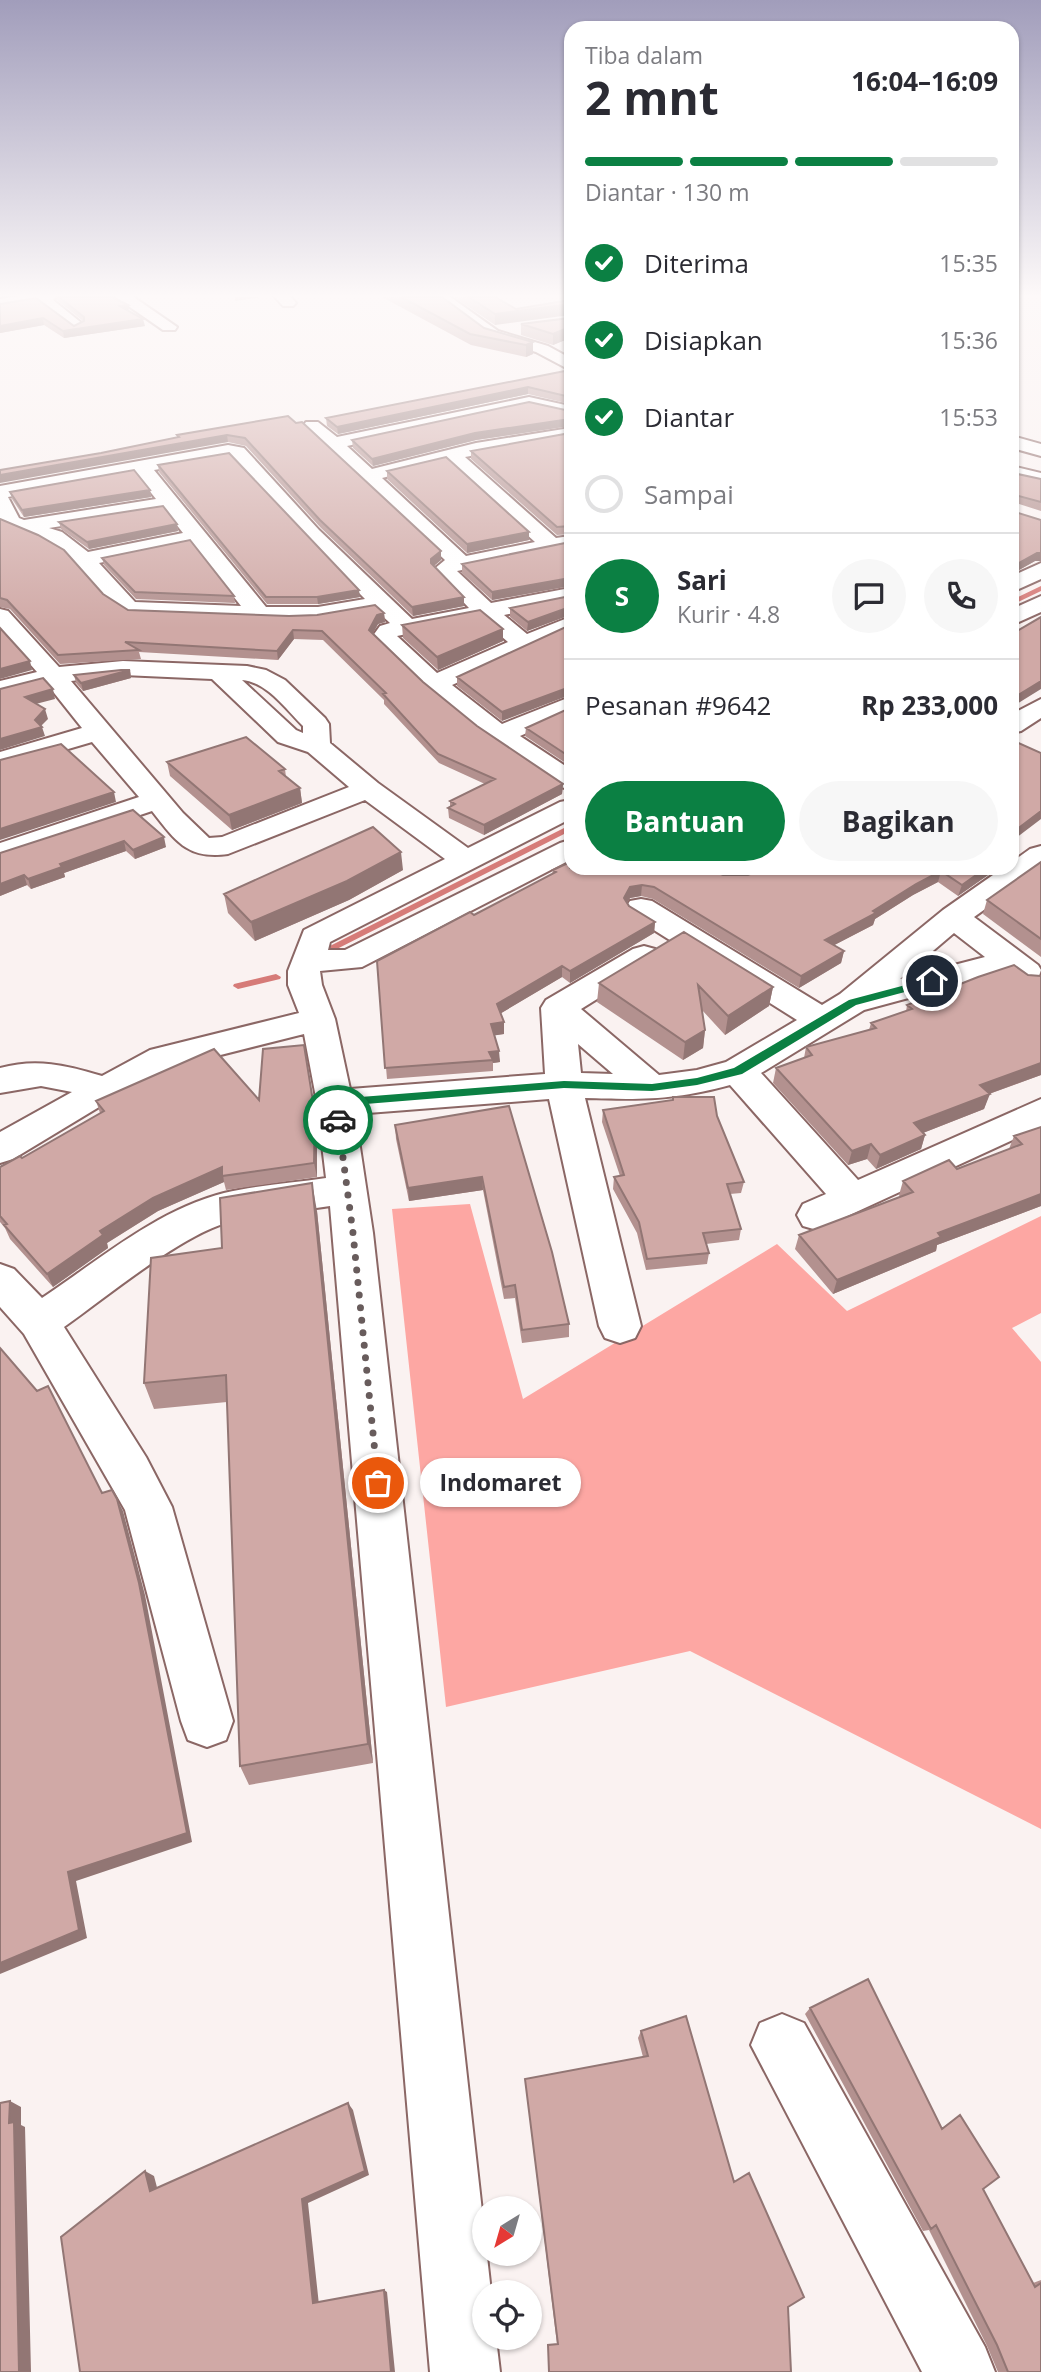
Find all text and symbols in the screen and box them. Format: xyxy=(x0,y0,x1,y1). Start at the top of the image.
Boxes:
text: Tiba dalam xyxy=(585,39,703,71)
text: 16:04–16:09 xyxy=(851,63,998,99)
text: 2 mnt xyxy=(585,66,719,128)
text: Diantar · 130 m xyxy=(585,176,749,208)
icon: check xyxy=(585,244,623,282)
text: Diterima xyxy=(644,245,749,281)
text: 15:35 xyxy=(939,247,998,279)
icon: check xyxy=(585,321,623,359)
text: Disiapkan xyxy=(644,322,763,358)
text: 15:36 xyxy=(939,324,998,356)
icon: check xyxy=(585,398,623,436)
text: Diantar xyxy=(644,399,734,435)
text: 15:53 xyxy=(939,401,998,433)
text: Sampai xyxy=(644,476,734,512)
button: chat xyxy=(832,559,906,633)
button: phone xyxy=(924,559,998,633)
text: Sari xyxy=(677,562,727,598)
text: S xyxy=(615,578,629,614)
text: Kurir · 4.8 xyxy=(677,598,780,630)
text: Pesanan #9642 xyxy=(585,687,771,723)
text: Rp 233,000 xyxy=(861,687,998,723)
button: Bantuan xyxy=(585,781,785,861)
button: Bagikan xyxy=(799,781,998,861)
pin xyxy=(902,951,962,1011)
icon: home xyxy=(913,962,951,1000)
courier xyxy=(303,1085,373,1155)
icon: car xyxy=(319,1101,357,1139)
pin xyxy=(348,1453,408,1513)
callout: Indomaret xyxy=(420,1458,581,1508)
icon: bag xyxy=(359,1464,397,1502)
text: Indomaret xyxy=(439,1466,562,1498)
north arrow xyxy=(472,2196,542,2266)
map controls xyxy=(472,2196,542,2350)
button: locate xyxy=(472,2280,542,2350)

